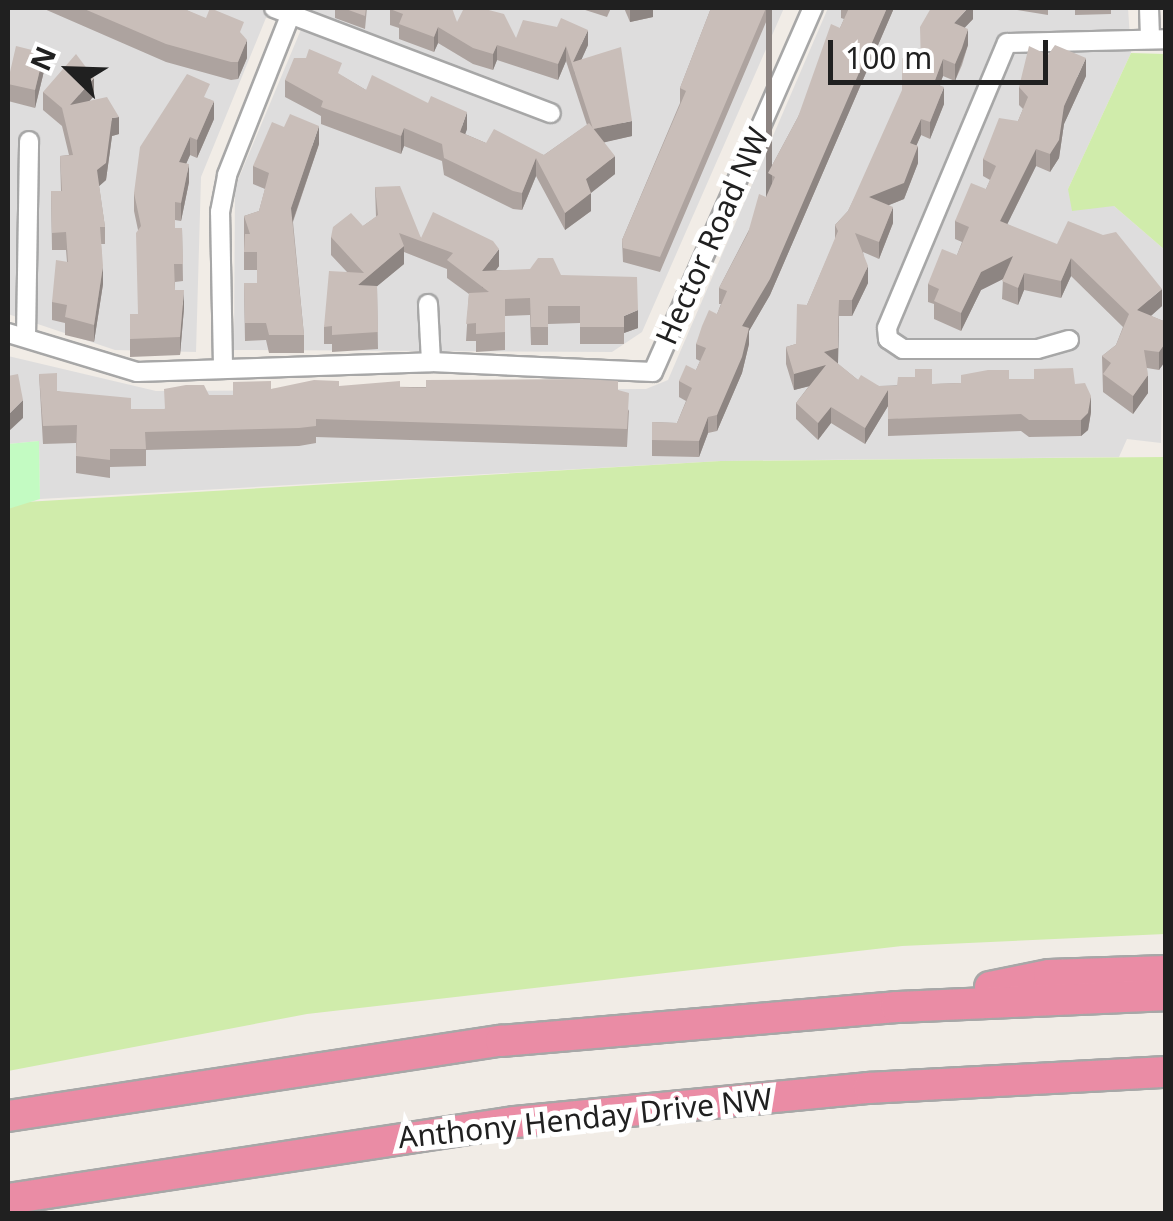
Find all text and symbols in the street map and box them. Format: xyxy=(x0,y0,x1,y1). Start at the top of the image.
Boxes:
north arrow xyxy=(20,20,120,120)
scale bar xyxy=(833,20,1053,82)
text: 100 m xyxy=(845,37,932,78)
text: N xyxy=(20,40,64,76)
street label: Hector Road NW xyxy=(648,122,776,350)
street label: Anthony Henday Drive NW xyxy=(396,1080,774,1156)

